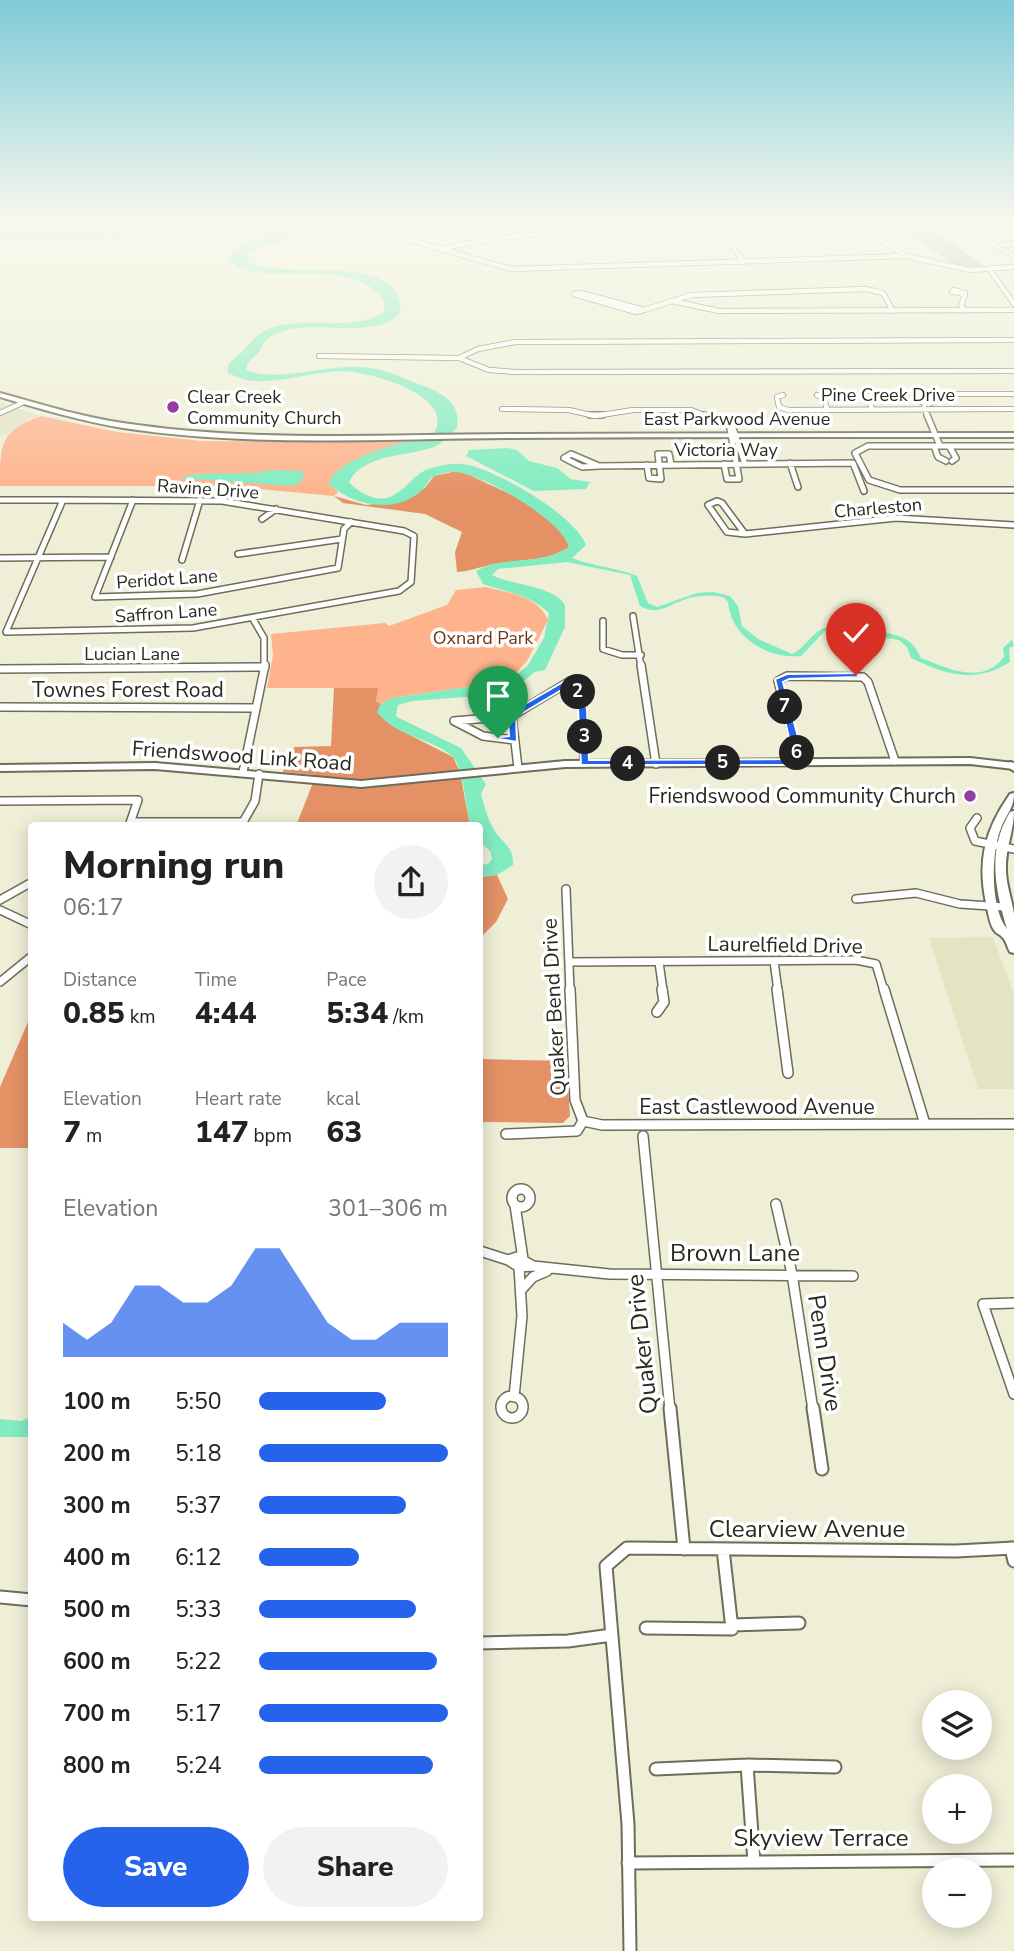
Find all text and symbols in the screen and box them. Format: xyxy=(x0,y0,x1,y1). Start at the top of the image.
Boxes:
street label: Pine Creek Drive xyxy=(821,383,955,407)
place label: Clear Creek Community Church xyxy=(187,385,341,430)
marker: Clear Creek Community Church xyxy=(165,399,181,415)
street label: East Parkwood Avenue xyxy=(644,407,830,431)
street label: Victoria Way xyxy=(673,438,778,462)
street label: Ravine Drive xyxy=(156,473,260,505)
street label: Charleston xyxy=(833,492,923,524)
street label: Peridot Lane xyxy=(115,563,219,595)
street label: Saffron Lane xyxy=(114,597,218,629)
pin xyxy=(826,603,886,675)
icon: check xyxy=(837,614,875,652)
park label: Oxnard Park xyxy=(433,626,534,650)
street label: Lucian Lane xyxy=(84,642,180,666)
pin xyxy=(468,666,528,738)
pin: 2 xyxy=(560,674,596,710)
street label: Townes Forest Road xyxy=(32,676,224,704)
icon: arrive xyxy=(479,677,517,715)
text: 2 xyxy=(572,678,583,704)
pin: 7 xyxy=(768,690,802,724)
text: 7 xyxy=(779,693,790,719)
pin: 3 xyxy=(568,720,602,754)
text: 3 xyxy=(579,723,590,749)
street label: Friendswood Link Road xyxy=(131,734,353,778)
pin: 6 xyxy=(780,736,814,770)
text: 6 xyxy=(791,739,802,765)
pin: 4 xyxy=(610,746,646,782)
pin: 5 xyxy=(706,746,740,780)
text: 5 xyxy=(717,749,728,775)
text: 4 xyxy=(622,750,633,776)
place label: Friendswood Community Church xyxy=(648,782,956,810)
marker: Friendswood Community Church xyxy=(962,788,978,804)
text: Morning run xyxy=(63,840,284,891)
button: share xyxy=(374,845,448,919)
text: 06:17 xyxy=(63,892,123,923)
street label: Quaker Bend Drive xyxy=(535,917,573,1097)
street label: Laurelfield Drive xyxy=(707,930,863,960)
text: Distance xyxy=(63,967,137,993)
text: Time xyxy=(195,967,237,993)
text: Pace xyxy=(326,967,367,993)
text: 0.85 xyxy=(63,993,125,1034)
text: 4:44 xyxy=(195,993,256,1034)
text: 5:34 xyxy=(326,993,388,1034)
text: km xyxy=(125,1004,155,1030)
text: /km xyxy=(388,1004,424,1030)
text: Elevation xyxy=(63,1086,142,1112)
text: Heart rate xyxy=(195,1086,282,1112)
text: kcal xyxy=(326,1086,360,1112)
street label: East Castlewood Avenue xyxy=(639,1093,875,1121)
text: 7 xyxy=(63,1112,81,1153)
text: 147 xyxy=(195,1112,249,1153)
text: 63 xyxy=(326,1112,362,1153)
text: m xyxy=(81,1123,102,1149)
text: bpm xyxy=(249,1123,292,1149)
text: Elevation xyxy=(63,1193,158,1224)
text: 301–306 m xyxy=(328,1193,448,1224)
street label: Brown Lane xyxy=(670,1237,800,1269)
street label: Quaker Drive xyxy=(619,1272,665,1416)
street label: Penn Drive xyxy=(800,1292,850,1414)
text: 100 m xyxy=(63,1386,131,1417)
text: 5:50 xyxy=(175,1386,222,1417)
text: 200 m xyxy=(63,1438,131,1469)
text: 5:18 xyxy=(175,1438,222,1469)
text: 300 m xyxy=(63,1490,131,1521)
text: 5:37 xyxy=(175,1490,222,1521)
street label: Clearview Avenue xyxy=(709,1513,905,1545)
text: 400 m xyxy=(63,1542,131,1573)
text: 6:12 xyxy=(175,1542,222,1573)
text: 500 m xyxy=(63,1594,131,1625)
text: 5:33 xyxy=(175,1594,222,1625)
text: 600 m xyxy=(63,1646,131,1677)
text: 5:22 xyxy=(175,1646,222,1677)
map controls xyxy=(922,1690,992,1928)
button: layers xyxy=(922,1690,992,1760)
text: 700 m xyxy=(63,1698,131,1729)
text: 5:17 xyxy=(175,1698,222,1729)
text: 800 m xyxy=(63,1750,131,1781)
text: 5:24 xyxy=(175,1750,222,1781)
button: + xyxy=(922,1774,992,1844)
street label: Skyview Terrace xyxy=(734,1822,908,1854)
button: Save xyxy=(63,1827,249,1907)
button: Share xyxy=(263,1827,448,1907)
button: − xyxy=(922,1858,992,1928)

